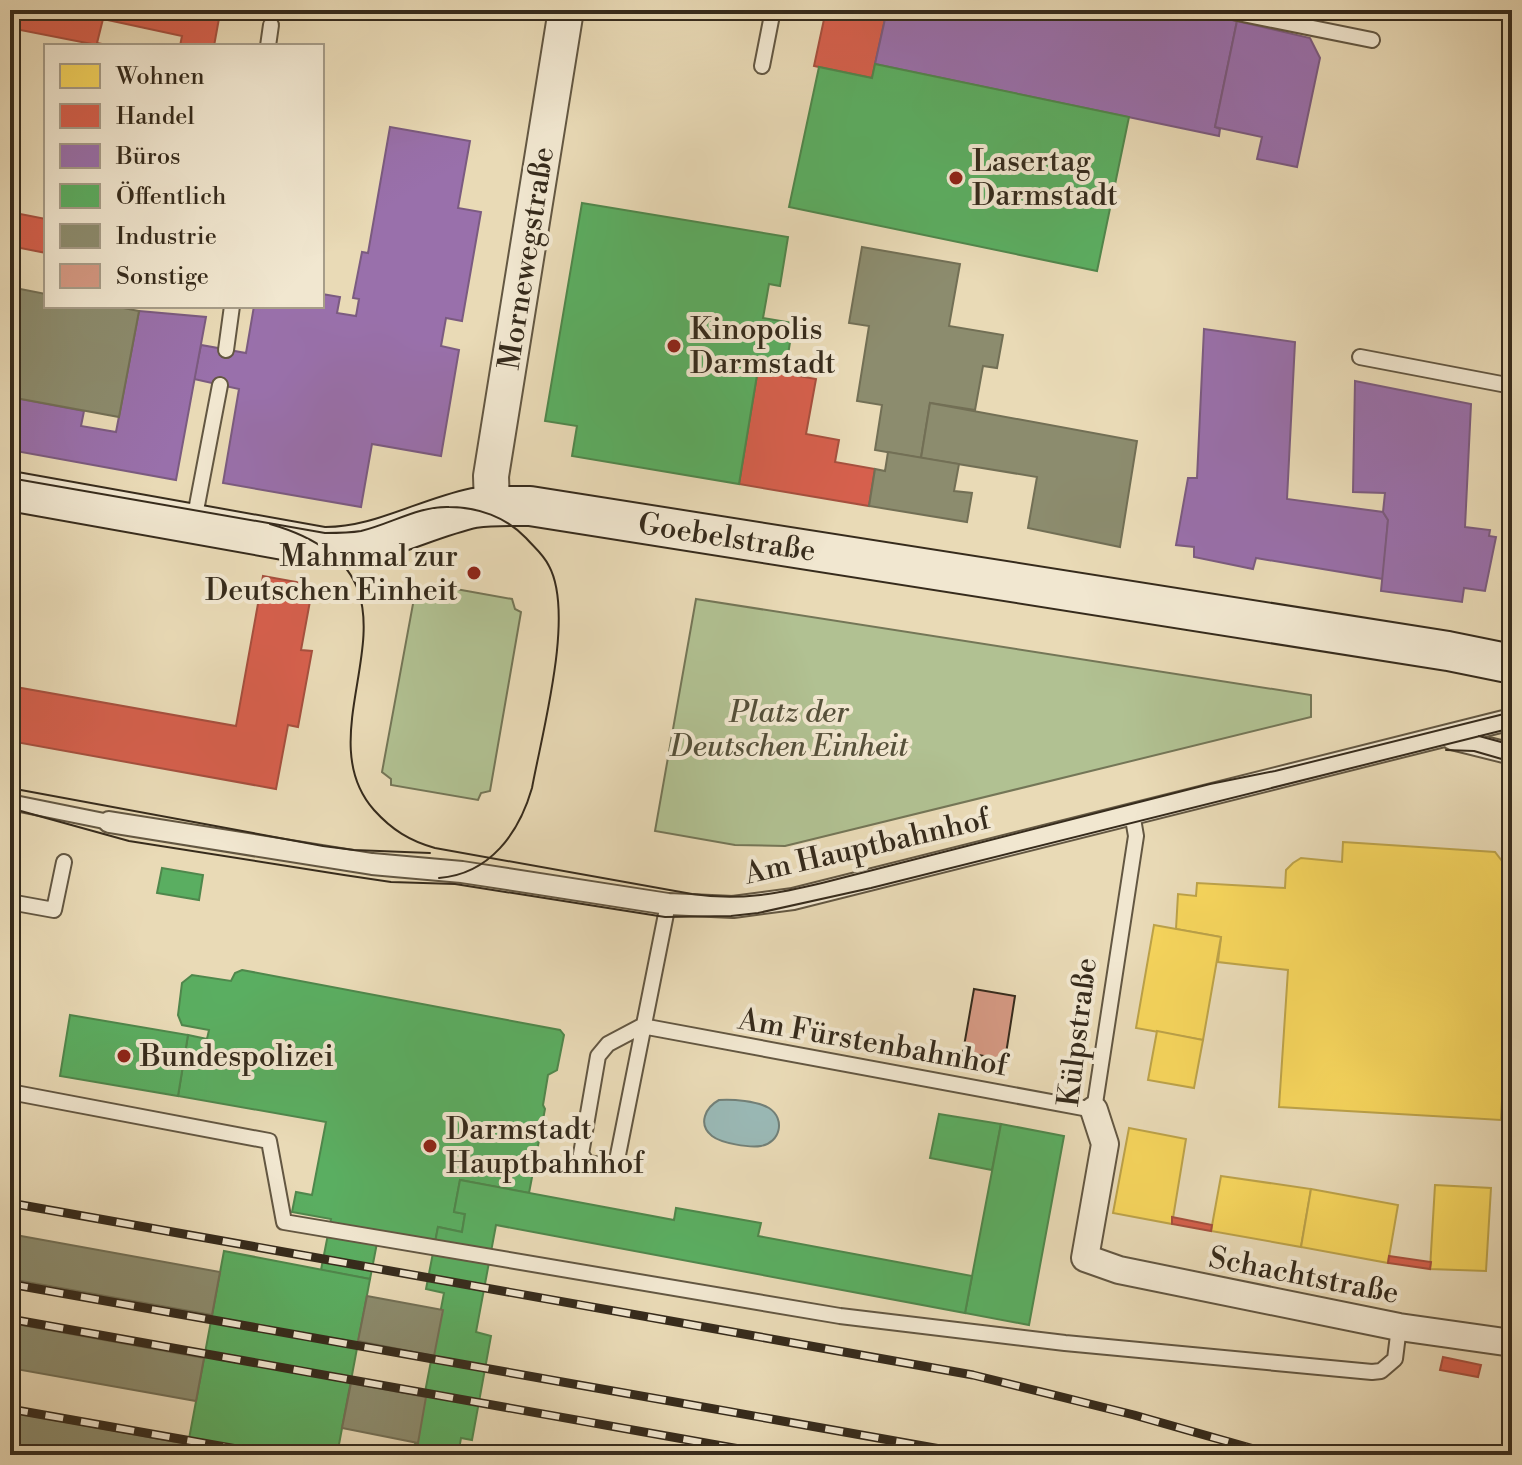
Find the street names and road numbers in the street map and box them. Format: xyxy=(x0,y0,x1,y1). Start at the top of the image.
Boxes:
street label: Mornewegstraße xyxy=(491,144,563,372)
street label: Goebelstraße xyxy=(635,505,818,571)
street label: Am Hauptbahnhof xyxy=(740,800,995,894)
street label: Külpstraße xyxy=(1050,956,1106,1109)
street label: Am Fürstenbahnhof xyxy=(734,1000,1011,1086)
street label: Schachtstraße xyxy=(1206,1239,1402,1313)

